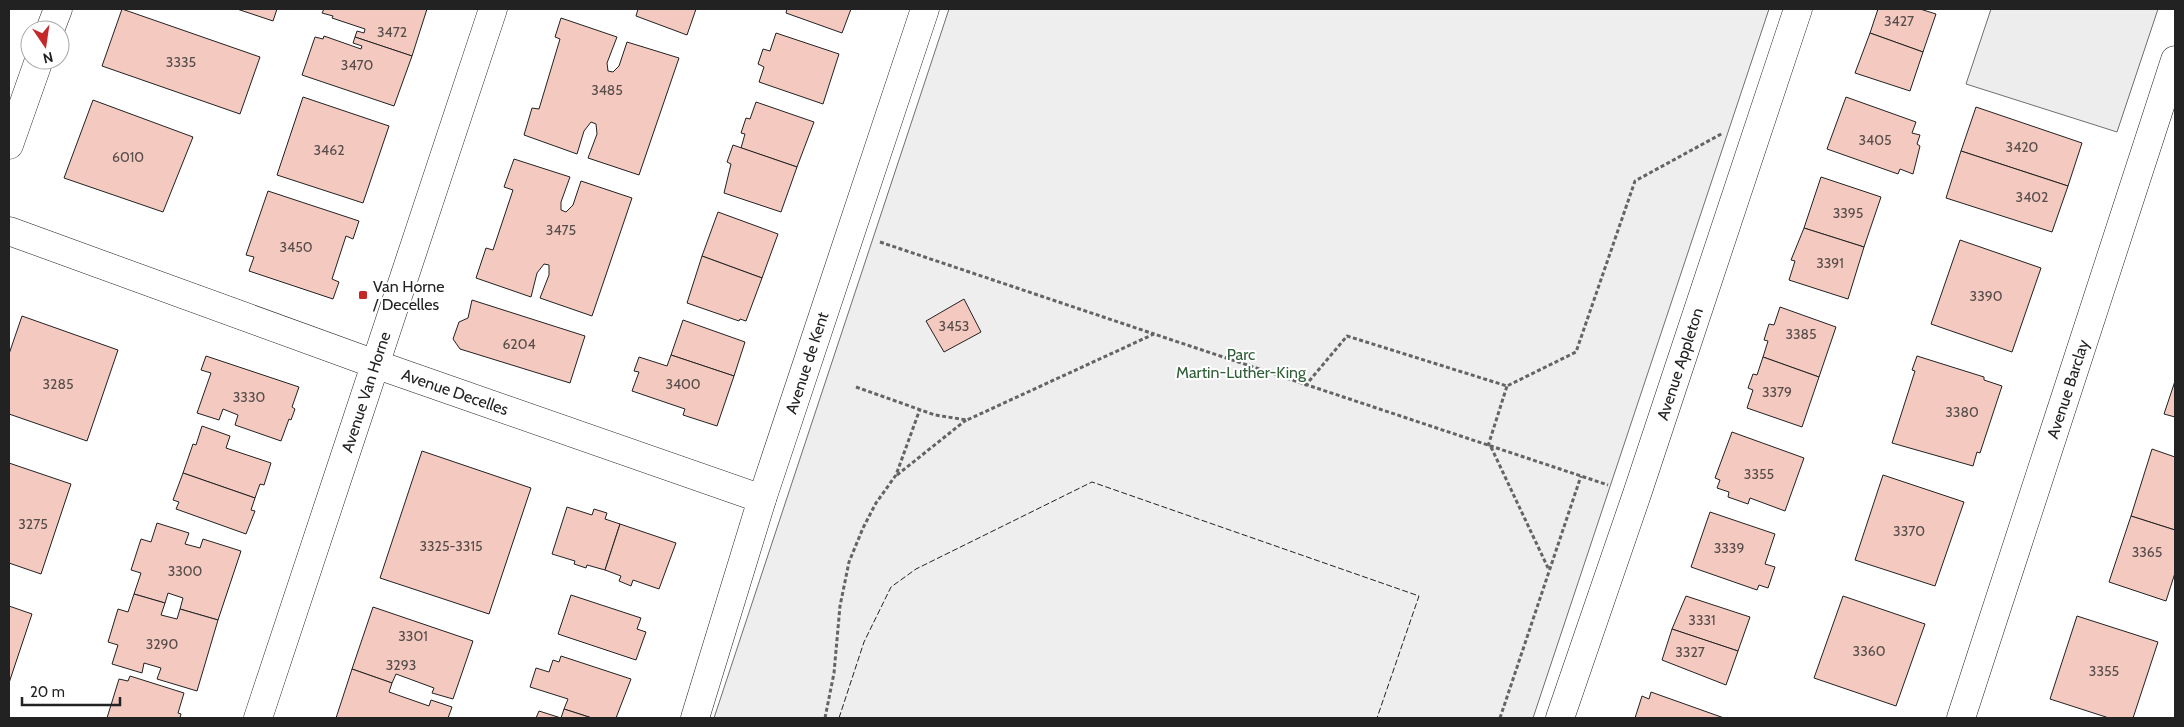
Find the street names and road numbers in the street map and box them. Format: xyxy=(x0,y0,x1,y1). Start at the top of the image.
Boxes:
street label: Avenue Appleton xyxy=(1653,305,1707,423)
street label: Avenue de Kent xyxy=(782,309,833,416)
street label: Avenue Van Horne xyxy=(338,329,394,455)
street label: Avenue Barclay xyxy=(2043,337,2093,441)
street label: Avenue Decelles xyxy=(399,365,511,419)

